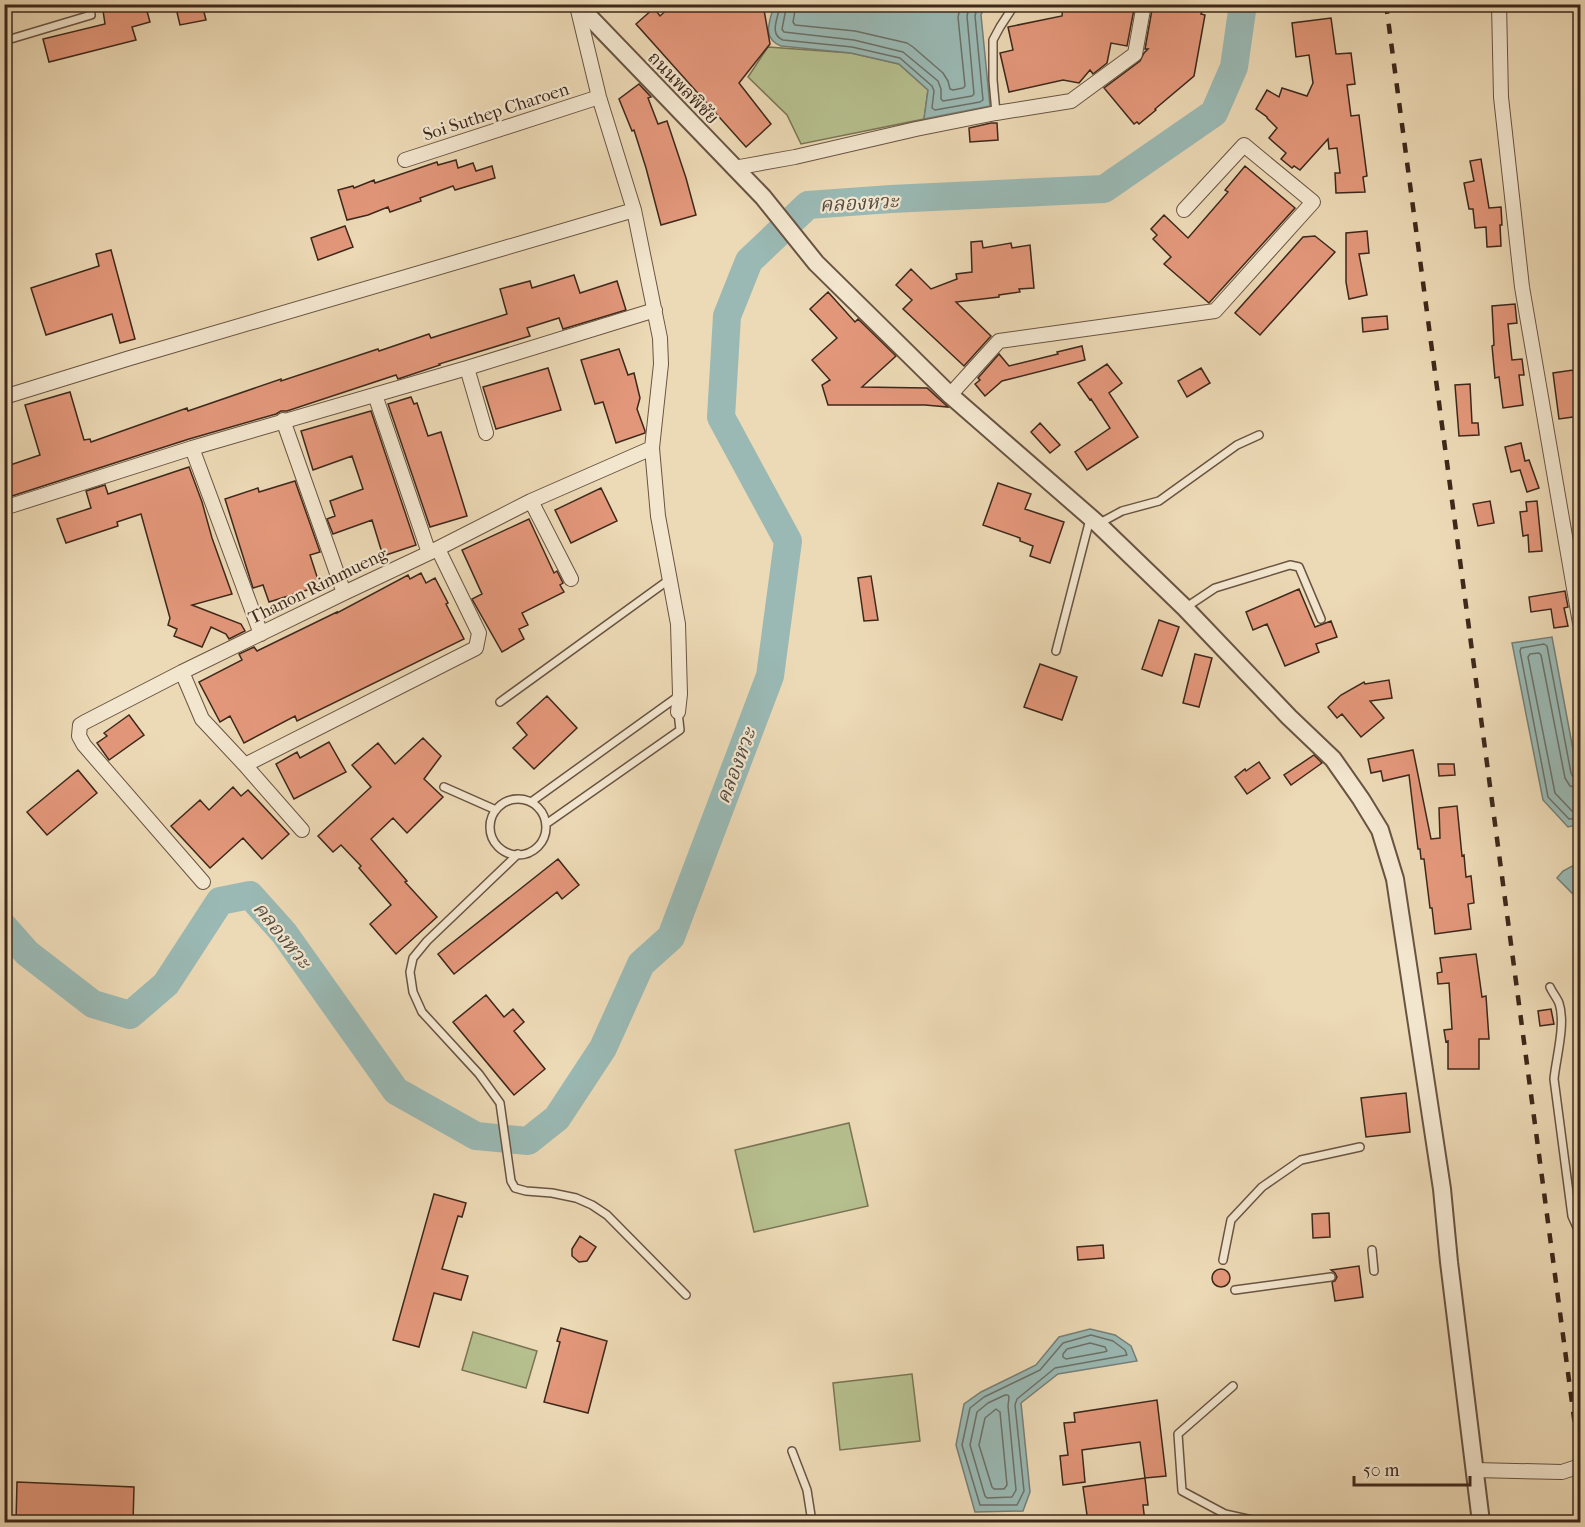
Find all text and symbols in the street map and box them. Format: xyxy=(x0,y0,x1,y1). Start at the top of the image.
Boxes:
street label: ถนนพลพิชัย xyxy=(643,47,723,129)
street label: Soi Suthep Charoen xyxy=(420,78,572,146)
water label: คลองหวะ xyxy=(819,189,901,217)
street label: Thanon Rimmueng xyxy=(245,543,391,629)
water label: คลองหวะ xyxy=(711,723,762,807)
water label: คลองหวะ xyxy=(248,897,317,975)
scale bar xyxy=(1354,1449,1470,1487)
text: 50 m xyxy=(1363,1460,1400,1481)

